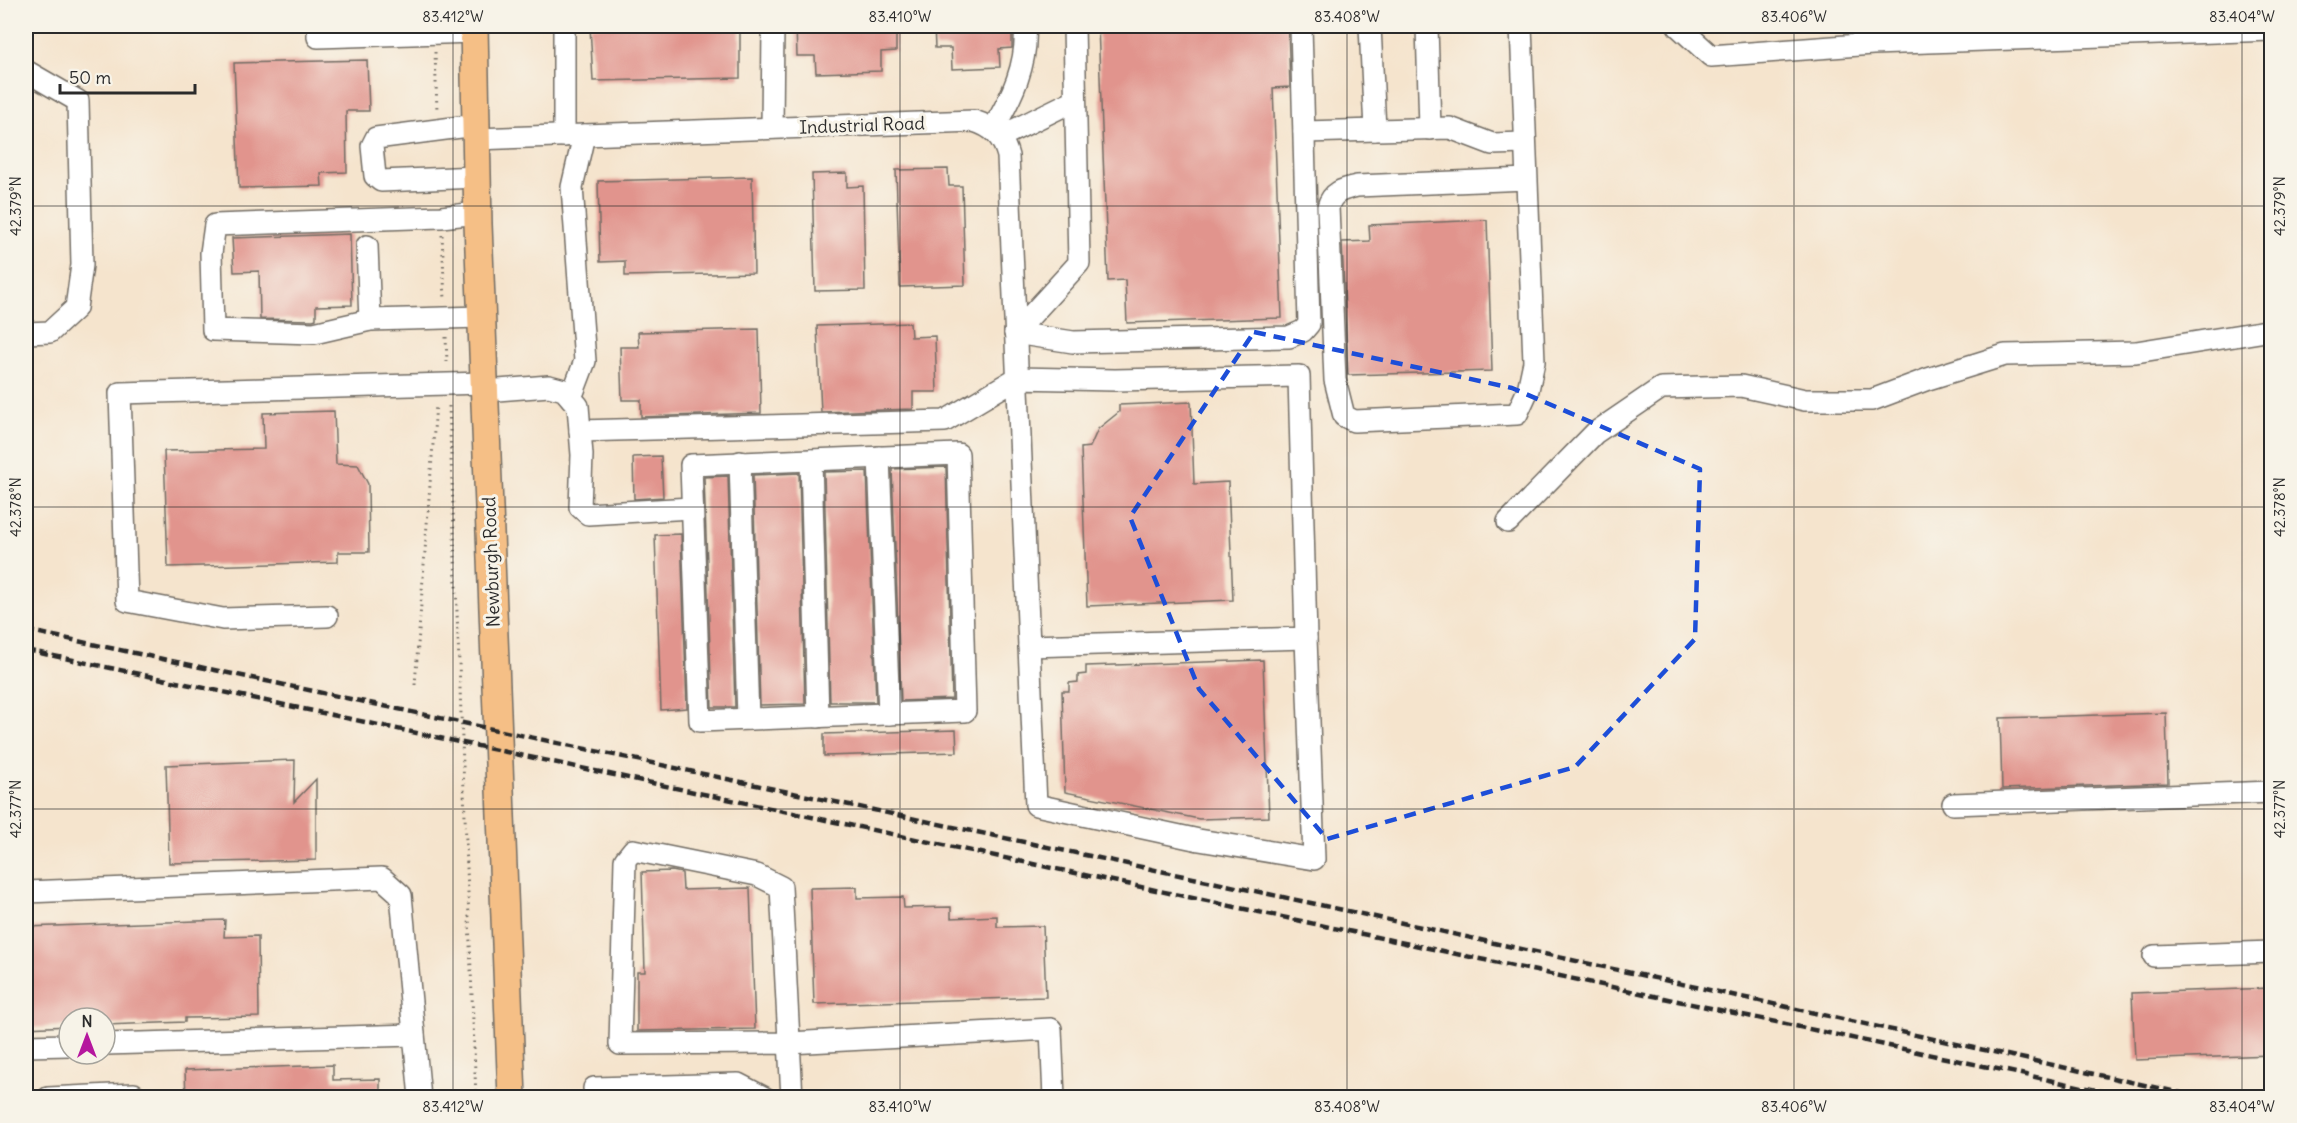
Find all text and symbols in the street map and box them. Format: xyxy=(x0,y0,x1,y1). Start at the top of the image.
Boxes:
text: 83.412°W xyxy=(422,7,484,26)
text: 83.410°W xyxy=(869,7,932,26)
text: 83.408°W xyxy=(1314,7,1380,26)
text: 83.406°W xyxy=(1761,7,1827,26)
text: 83.404°W xyxy=(2209,7,2275,26)
scale bar xyxy=(60,57,195,95)
text: 50 m xyxy=(69,66,111,89)
street label: Industrial Road xyxy=(799,111,926,139)
text: 42.379°N xyxy=(6,176,25,236)
text: 42.379°N xyxy=(2270,176,2289,236)
text: 42.378°N xyxy=(6,477,25,537)
text: 42.378°N xyxy=(2270,477,2289,537)
street label: Newburgh Road xyxy=(477,496,505,628)
text: 42.377°N xyxy=(6,780,25,838)
text: 42.377°N xyxy=(2270,780,2289,838)
north arrow xyxy=(57,1006,117,1066)
text: N xyxy=(81,1011,93,1031)
text: 83.412°W xyxy=(422,1097,484,1116)
text: 83.410°W xyxy=(869,1097,932,1116)
text: 83.408°W xyxy=(1314,1097,1380,1116)
text: 83.406°W xyxy=(1761,1097,1827,1116)
text: 83.404°W xyxy=(2209,1097,2275,1116)

